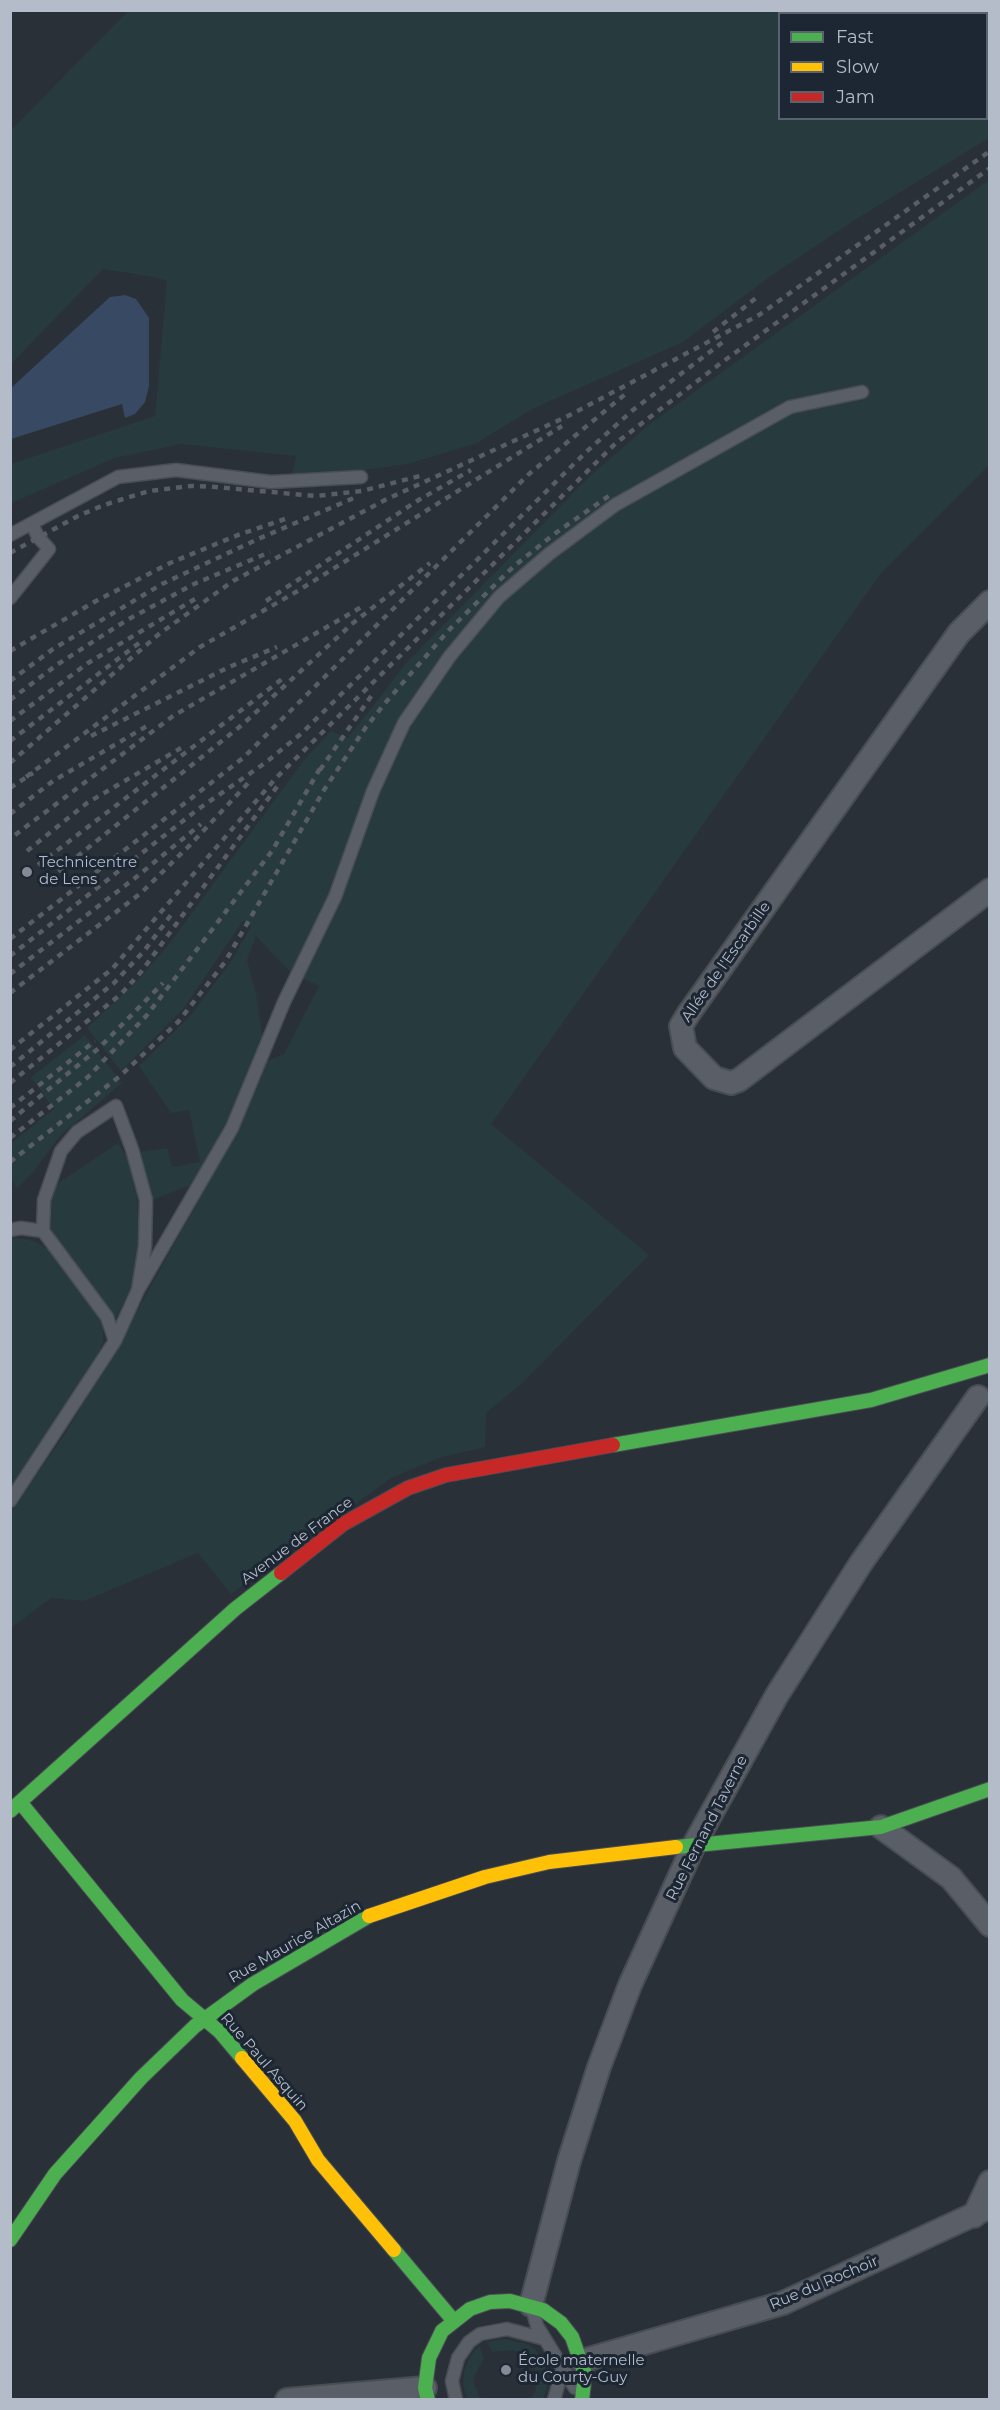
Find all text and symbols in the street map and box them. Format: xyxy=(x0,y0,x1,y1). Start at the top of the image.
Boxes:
legend xyxy=(778,12,988,120)
text: Fast xyxy=(836,26,874,48)
text: Slow xyxy=(836,56,879,78)
text: Jam xyxy=(836,86,875,108)
place label: Technicentre de Lens xyxy=(39,854,137,889)
marker: Technicentre de Lens xyxy=(20,865,34,879)
street label: Allée de l'Escarbille xyxy=(678,898,774,1026)
street label: Avenue de France xyxy=(238,1493,356,1589)
street label: Rue Fernand Taverne xyxy=(663,1753,751,1903)
street label: Rue Maurice Altazin xyxy=(226,1897,364,1987)
street label: Rue Paul Asquin xyxy=(217,2009,311,2115)
street label: Rue du Rochoir xyxy=(767,2252,881,2314)
place label: École maternelle du Courty-Guy xyxy=(518,2352,645,2387)
marker: École maternelle du Courty-Guy xyxy=(499,2363,513,2377)

